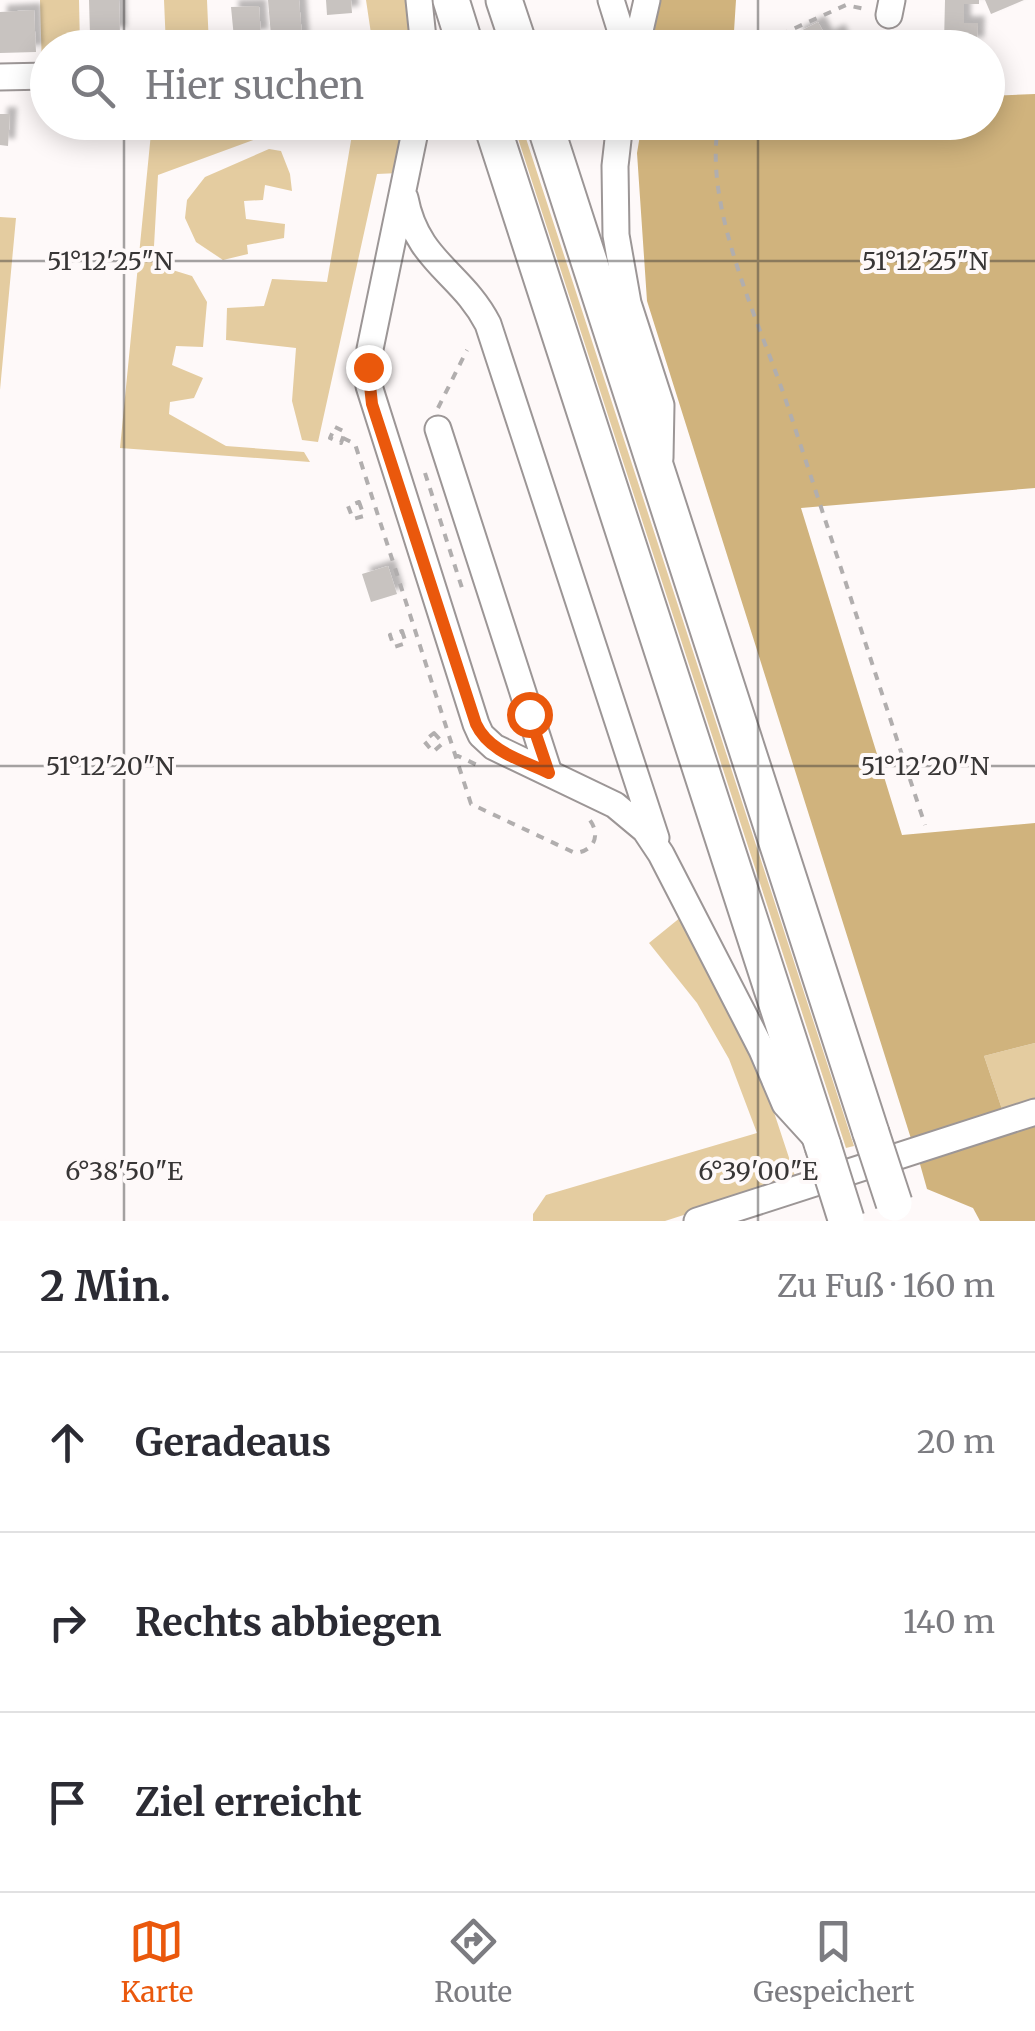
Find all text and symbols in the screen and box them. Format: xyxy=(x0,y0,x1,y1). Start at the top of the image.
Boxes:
search box xyxy=(30,30,1005,140)
icon: search xyxy=(65,58,120,113)
text: Hier suchen xyxy=(145,62,364,109)
text: 51°12'25"N xyxy=(47,245,173,277)
text: 51°12'25"N xyxy=(862,245,988,277)
route end xyxy=(346,345,392,391)
route start xyxy=(507,692,553,738)
text: 51°12'20"N xyxy=(46,750,174,782)
text: 51°12'20"N xyxy=(861,750,989,782)
text: 6°38'50"E xyxy=(65,1155,183,1187)
text: 6°39'00"E xyxy=(698,1155,818,1187)
text: 2 Min. xyxy=(40,1260,171,1312)
text: Zu Fuß · 160 m xyxy=(777,1266,995,1306)
icon: ahead xyxy=(40,1415,95,1470)
text: Geradeaus xyxy=(135,1419,331,1466)
text: 20 m xyxy=(917,1422,995,1462)
icon: right xyxy=(40,1595,95,1650)
text: Rechts abbiegen xyxy=(135,1599,441,1646)
text: 140 m xyxy=(903,1602,995,1642)
icon: arrive xyxy=(40,1775,95,1830)
text: Ziel erreicht xyxy=(135,1779,362,1826)
tab: Karte xyxy=(121,1914,193,2010)
tab: Route xyxy=(434,1914,512,2010)
tab: Gespeichert xyxy=(753,1914,914,2010)

